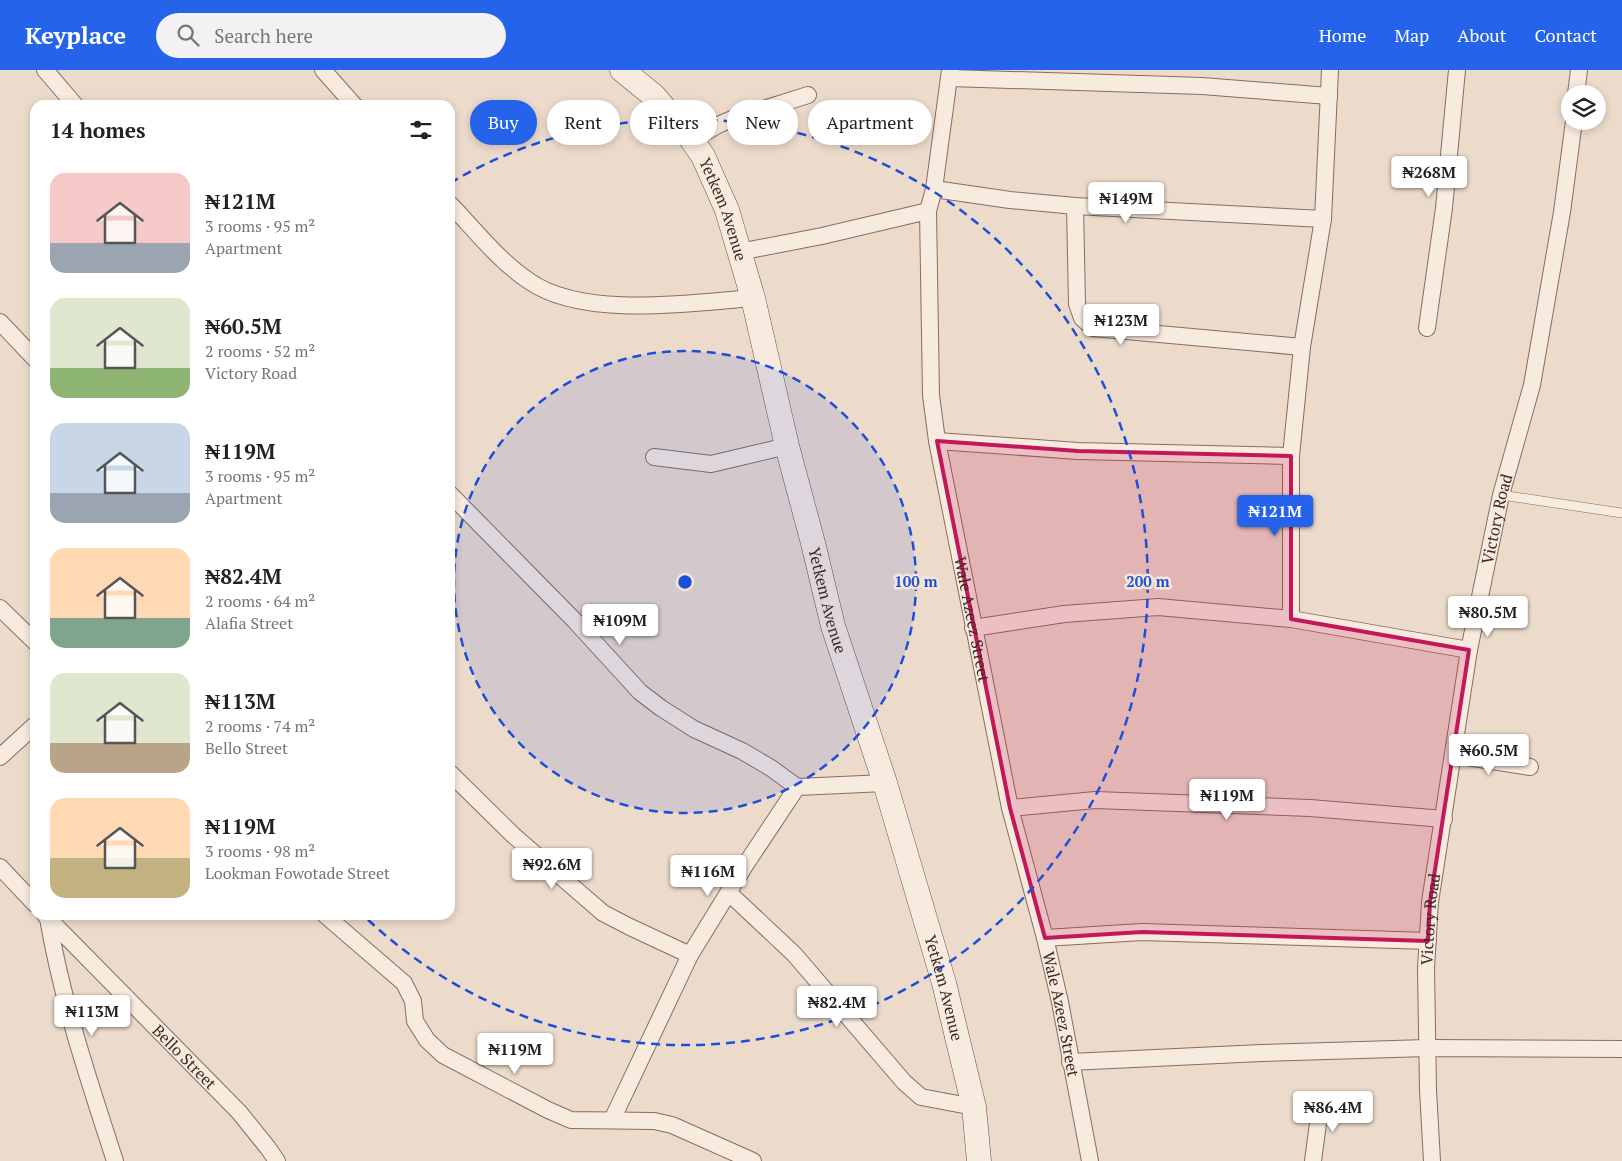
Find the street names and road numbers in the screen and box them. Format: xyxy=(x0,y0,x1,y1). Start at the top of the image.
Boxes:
street label: Yetkem Avenue xyxy=(694,154,752,264)
street label: Victory Road xyxy=(1476,471,1517,566)
street label: Yetkem Avenue xyxy=(803,545,852,656)
street label: Wale Azeez Street xyxy=(949,555,996,684)
street label: Victory Road xyxy=(1415,872,1445,966)
street label: Yetkem Avenue xyxy=(919,932,969,1043)
street label: Wale Azeez Street xyxy=(1038,949,1085,1079)
street label: Bello Street xyxy=(148,1019,222,1094)

